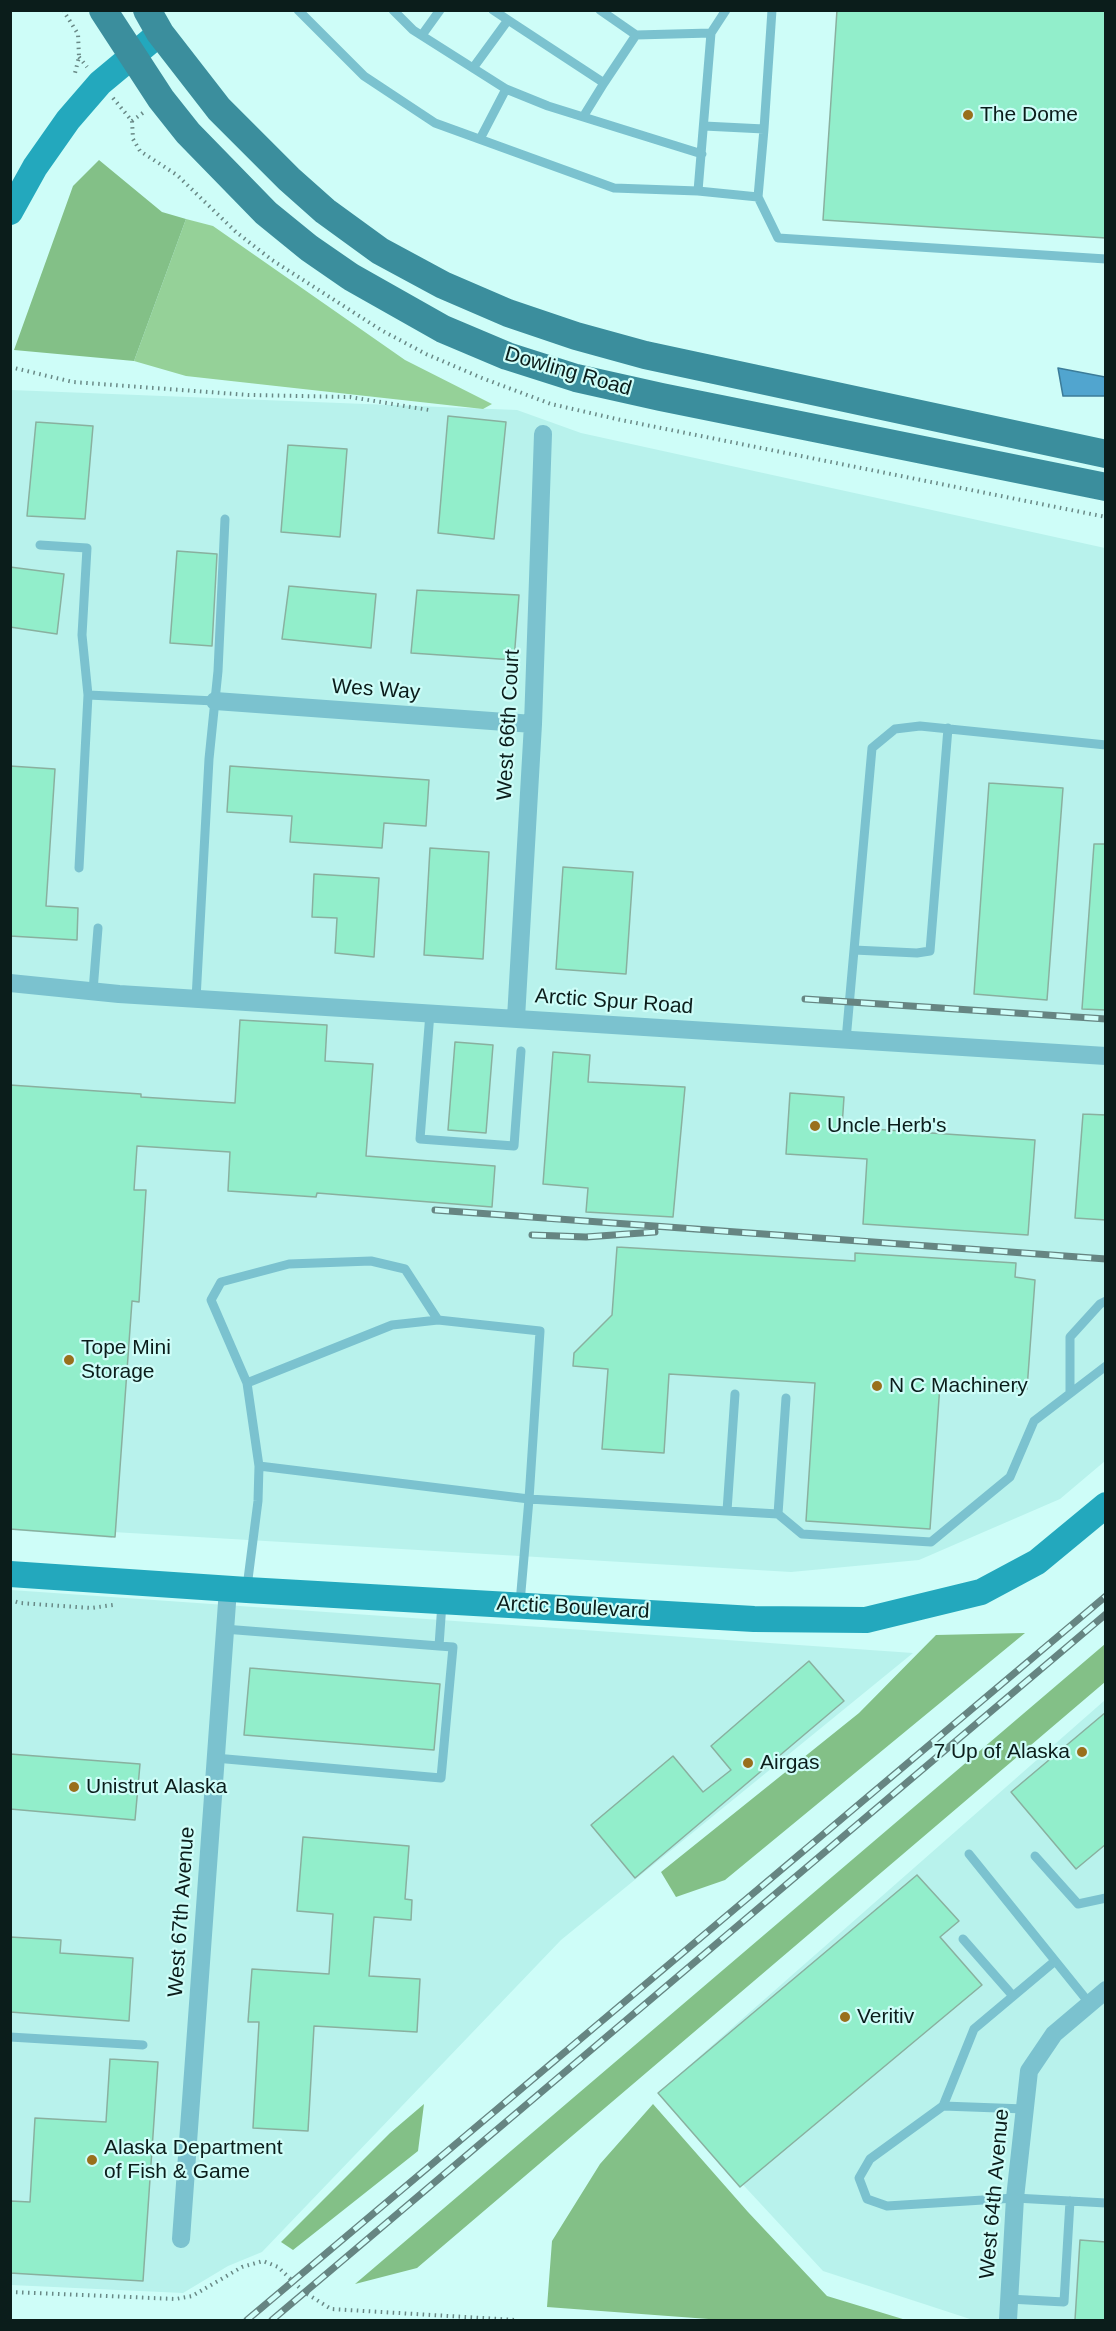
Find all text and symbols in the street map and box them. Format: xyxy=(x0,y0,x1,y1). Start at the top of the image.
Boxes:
place label: The Dome xyxy=(980,102,1078,128)
marker: The Dome xyxy=(961,108,975,122)
street label: Dowling Road xyxy=(502,342,634,402)
street label: West 66th Court xyxy=(492,649,526,801)
street label: Wes Way xyxy=(331,674,421,706)
street label: Arctic Spur Road xyxy=(534,984,694,1020)
place label: Uncle Herb's xyxy=(827,1113,947,1139)
marker: Uncle Herb's xyxy=(808,1119,822,1133)
place label: Tope Mini Storage xyxy=(81,1335,171,1385)
marker: Tope Mini Storage xyxy=(62,1353,76,1367)
place label: N C Machinery xyxy=(889,1373,1028,1399)
marker: N C Machinery xyxy=(870,1379,884,1393)
street label: Arctic Boulevard xyxy=(496,1591,650,1625)
place label: 7 Up of Alaska xyxy=(933,1739,1070,1765)
marker: 7 Up of Alaska xyxy=(1075,1745,1089,1759)
place label: Airgas xyxy=(760,1750,820,1776)
marker: Airgas xyxy=(741,1756,755,1770)
place label: Unistrut Alaska xyxy=(86,1774,227,1800)
marker: Unistrut Alaska xyxy=(67,1780,81,1794)
street label: West 67th Avenue xyxy=(163,1826,201,1998)
place label: Veritiv xyxy=(857,2004,914,2030)
marker: Veritiv xyxy=(838,2010,852,2024)
street label: West 64th Avenue xyxy=(975,2108,1015,2280)
place label: Alaska Department of Fish & Game xyxy=(104,2135,283,2185)
marker: Alaska Department of Fish & Game xyxy=(85,2153,99,2167)

